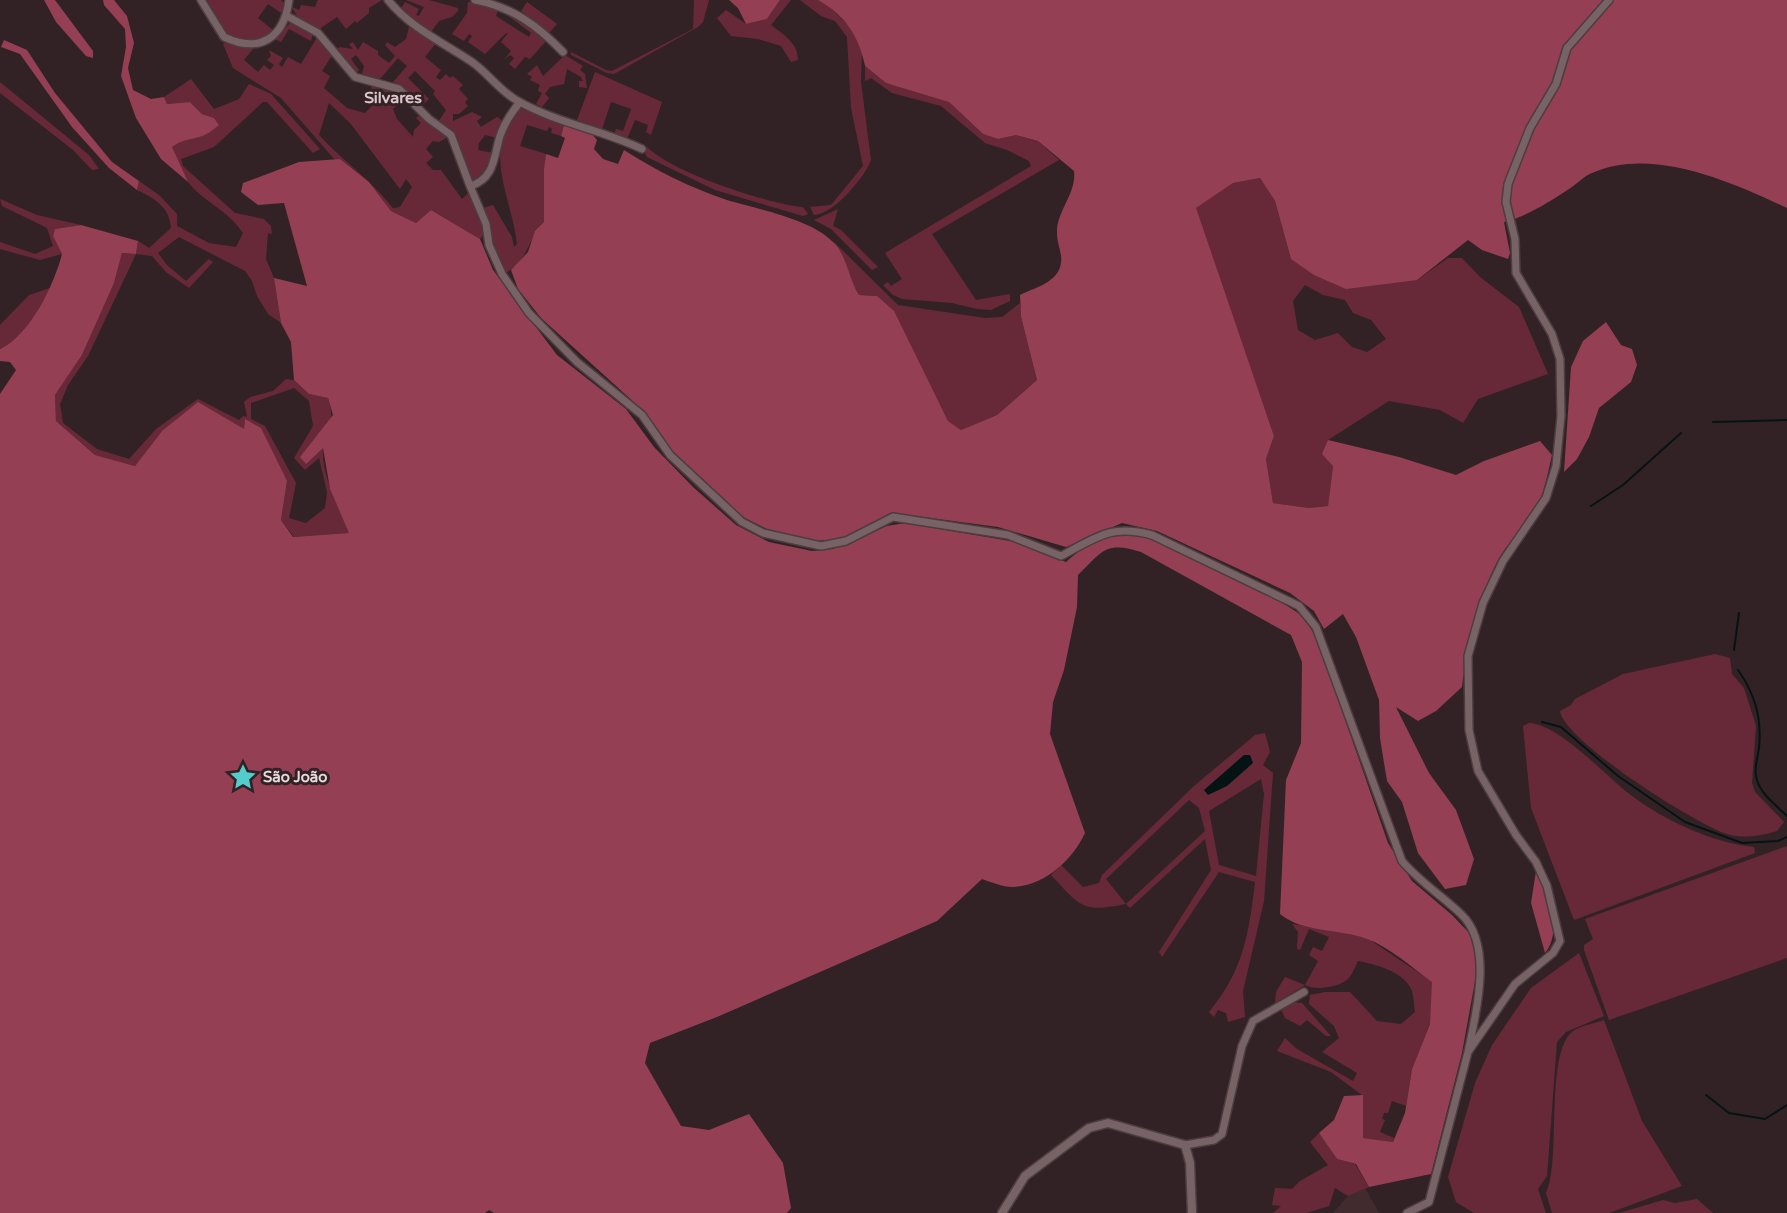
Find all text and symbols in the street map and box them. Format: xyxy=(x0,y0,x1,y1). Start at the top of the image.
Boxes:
district label: Silvares xyxy=(364,88,422,108)
place icon: São João xyxy=(228,762,258,792)
place label: São João xyxy=(263,768,327,786)

